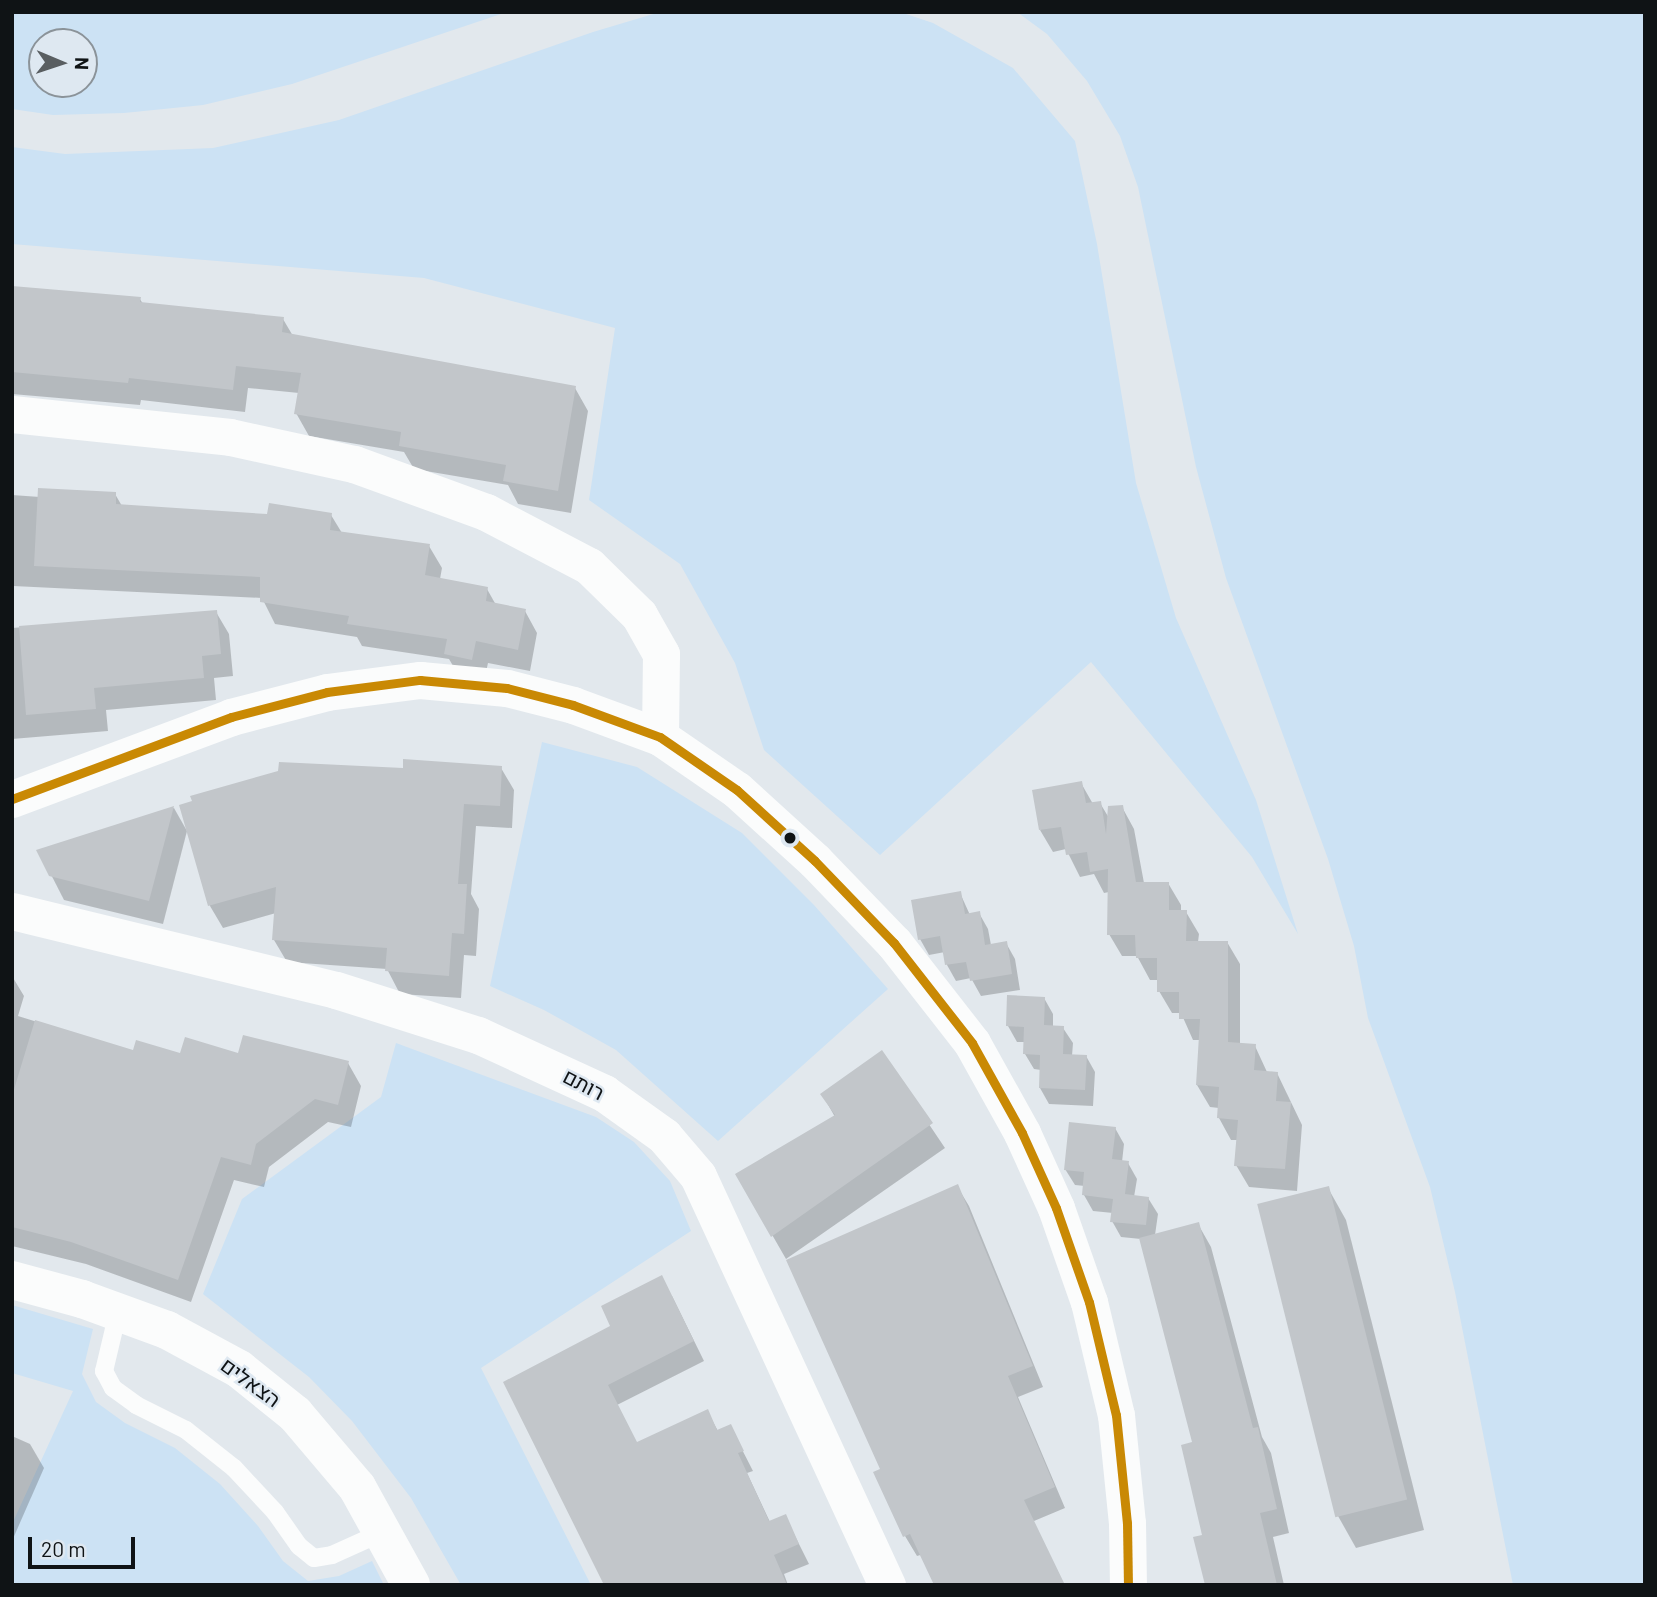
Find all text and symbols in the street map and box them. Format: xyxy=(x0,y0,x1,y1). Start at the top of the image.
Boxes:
north arrow xyxy=(28,28,98,98)
text: N xyxy=(71,57,94,70)
unlabelled marker xyxy=(783,831,797,845)
street label: רותם xyxy=(559,1063,609,1105)
street label: הצאלים xyxy=(216,1352,286,1412)
scale bar xyxy=(32,1524,138,1568)
text: 20 m xyxy=(41,1536,86,1561)

